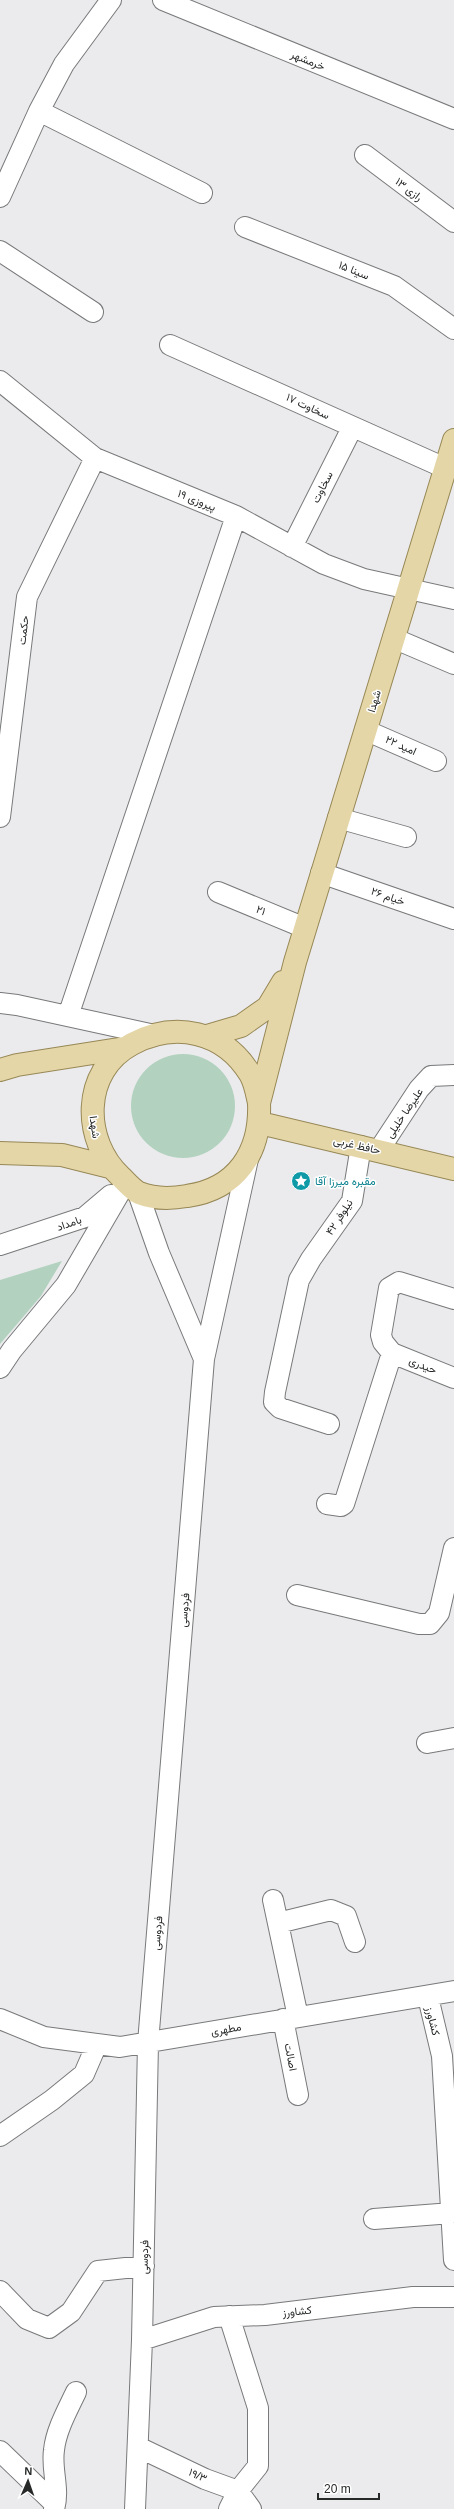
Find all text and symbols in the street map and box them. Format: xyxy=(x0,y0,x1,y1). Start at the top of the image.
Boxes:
street label: خرمشهر xyxy=(288,47,327,73)
street label: رازی ۱۳ xyxy=(393,175,425,204)
street label: سینا ۱۵ xyxy=(337,258,371,283)
street label: سخاوت ۱۷ xyxy=(284,391,332,422)
street label: سخاوت xyxy=(309,469,336,505)
street label: پیروزی ۱۹ xyxy=(175,487,218,515)
street label: حکمت xyxy=(15,615,31,645)
street label: شهدا xyxy=(365,688,384,714)
street label: امید ۲۲ xyxy=(383,733,418,758)
street label: خیام ۲۶ xyxy=(369,885,406,909)
street label: ۲۱ xyxy=(255,903,267,917)
street label: علیرضا خلیلی xyxy=(383,1086,426,1141)
street label: شهدا xyxy=(86,1115,103,1139)
street label: حافظ غربی xyxy=(332,1134,382,1157)
place icon: مقبره میرزا آقا xyxy=(290,1170,312,1192)
place label: مقبره میرزا آقا xyxy=(315,1175,376,1188)
street label: نیلوفر ۴۲ xyxy=(323,1197,356,1238)
street label: بامداد xyxy=(55,1213,83,1234)
street label: حیدری xyxy=(407,1354,439,1377)
street label: فردوسی xyxy=(177,1592,192,1628)
street label: فردوسی xyxy=(150,1915,165,1951)
street label: کشاورز xyxy=(422,2004,442,2037)
street label: مطهری xyxy=(210,2020,243,2039)
street label: اصالت xyxy=(282,2042,300,2072)
street label: فردوسی xyxy=(138,2240,151,2274)
street label: کشاورز xyxy=(281,2303,312,2320)
north arrow xyxy=(8,2461,48,2501)
text: N xyxy=(24,2465,33,2477)
street label: ۱۹/۳ xyxy=(187,2466,209,2484)
scale bar xyxy=(318,2475,379,2501)
text: 20 m xyxy=(324,2482,351,2496)

